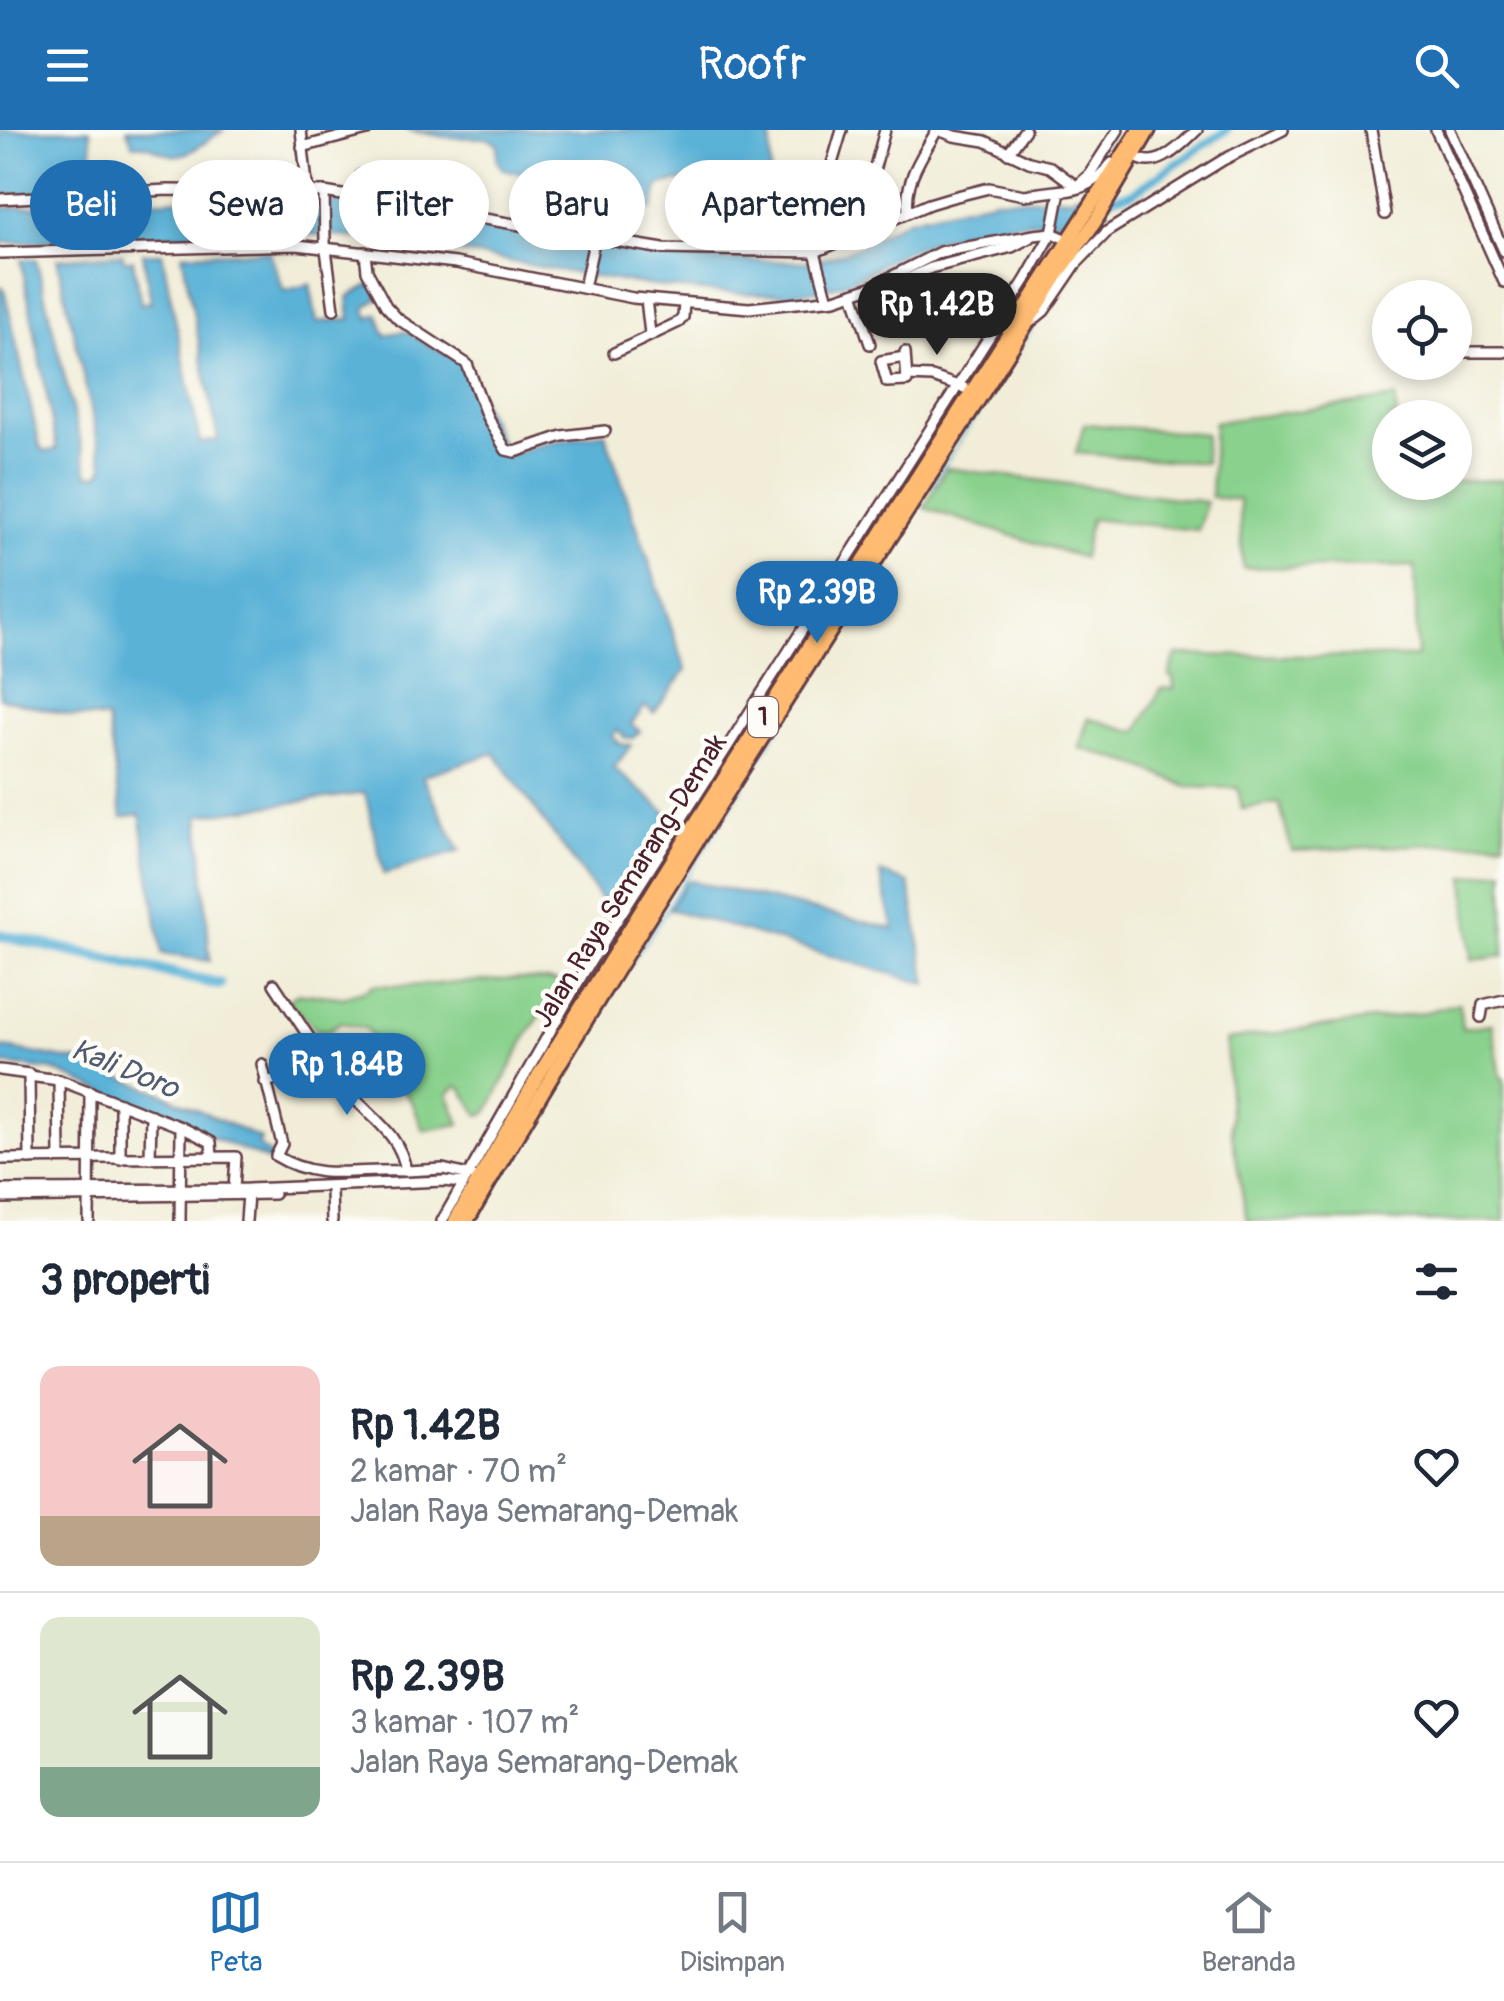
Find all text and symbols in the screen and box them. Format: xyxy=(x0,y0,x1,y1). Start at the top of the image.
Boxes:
text: Roofr xyxy=(698,37,806,93)
icon: menu xyxy=(40,38,95,93)
icon: search xyxy=(1409,38,1464,93)
chip: Beli xyxy=(30,160,152,250)
chip: Sewa xyxy=(172,160,319,250)
chip: Filter xyxy=(339,160,489,250)
chip: Baru xyxy=(509,160,645,250)
chip: Apartemen xyxy=(665,160,901,250)
pin: Rp 1.42B xyxy=(834,273,1040,358)
map controls xyxy=(1372,280,1472,500)
button: locate xyxy=(1372,280,1472,380)
text: Rp 1.42B xyxy=(880,285,994,325)
button: layers xyxy=(1372,400,1472,500)
pin: Rp 2.39B xyxy=(714,561,920,646)
text: Rp 2.39B xyxy=(758,573,876,613)
road number: 1 xyxy=(748,697,778,737)
street label: Jalan Raya Semarang-Demak xyxy=(525,727,735,1034)
water label: Kali Doro xyxy=(66,1031,186,1108)
pin: Rp 1.84B xyxy=(244,1033,450,1118)
text: Rp 1.84B xyxy=(291,1045,403,1085)
icon: filters xyxy=(1409,1254,1464,1309)
text: 3 properti xyxy=(40,1255,209,1307)
text: Rp 1.42B xyxy=(350,1400,501,1452)
icon: home xyxy=(120,1406,240,1526)
icon: heart xyxy=(1409,1439,1464,1494)
text: 2 kamar · 70 m² xyxy=(350,1452,567,1492)
text: Jalan Raya Semarang-Demak xyxy=(350,1492,738,1532)
text: Rp 2.39B xyxy=(350,1651,505,1703)
icon: home xyxy=(120,1657,240,1777)
icon: heart xyxy=(1409,1690,1464,1745)
text: 3 kamar · 107 m² xyxy=(350,1703,580,1743)
text: Jalan Raya Semarang-Demak xyxy=(350,1743,738,1783)
tab: Peta xyxy=(208,1885,263,1980)
tab: Disimpan xyxy=(680,1885,785,1980)
tab: Beranda xyxy=(1201,1885,1296,1980)

